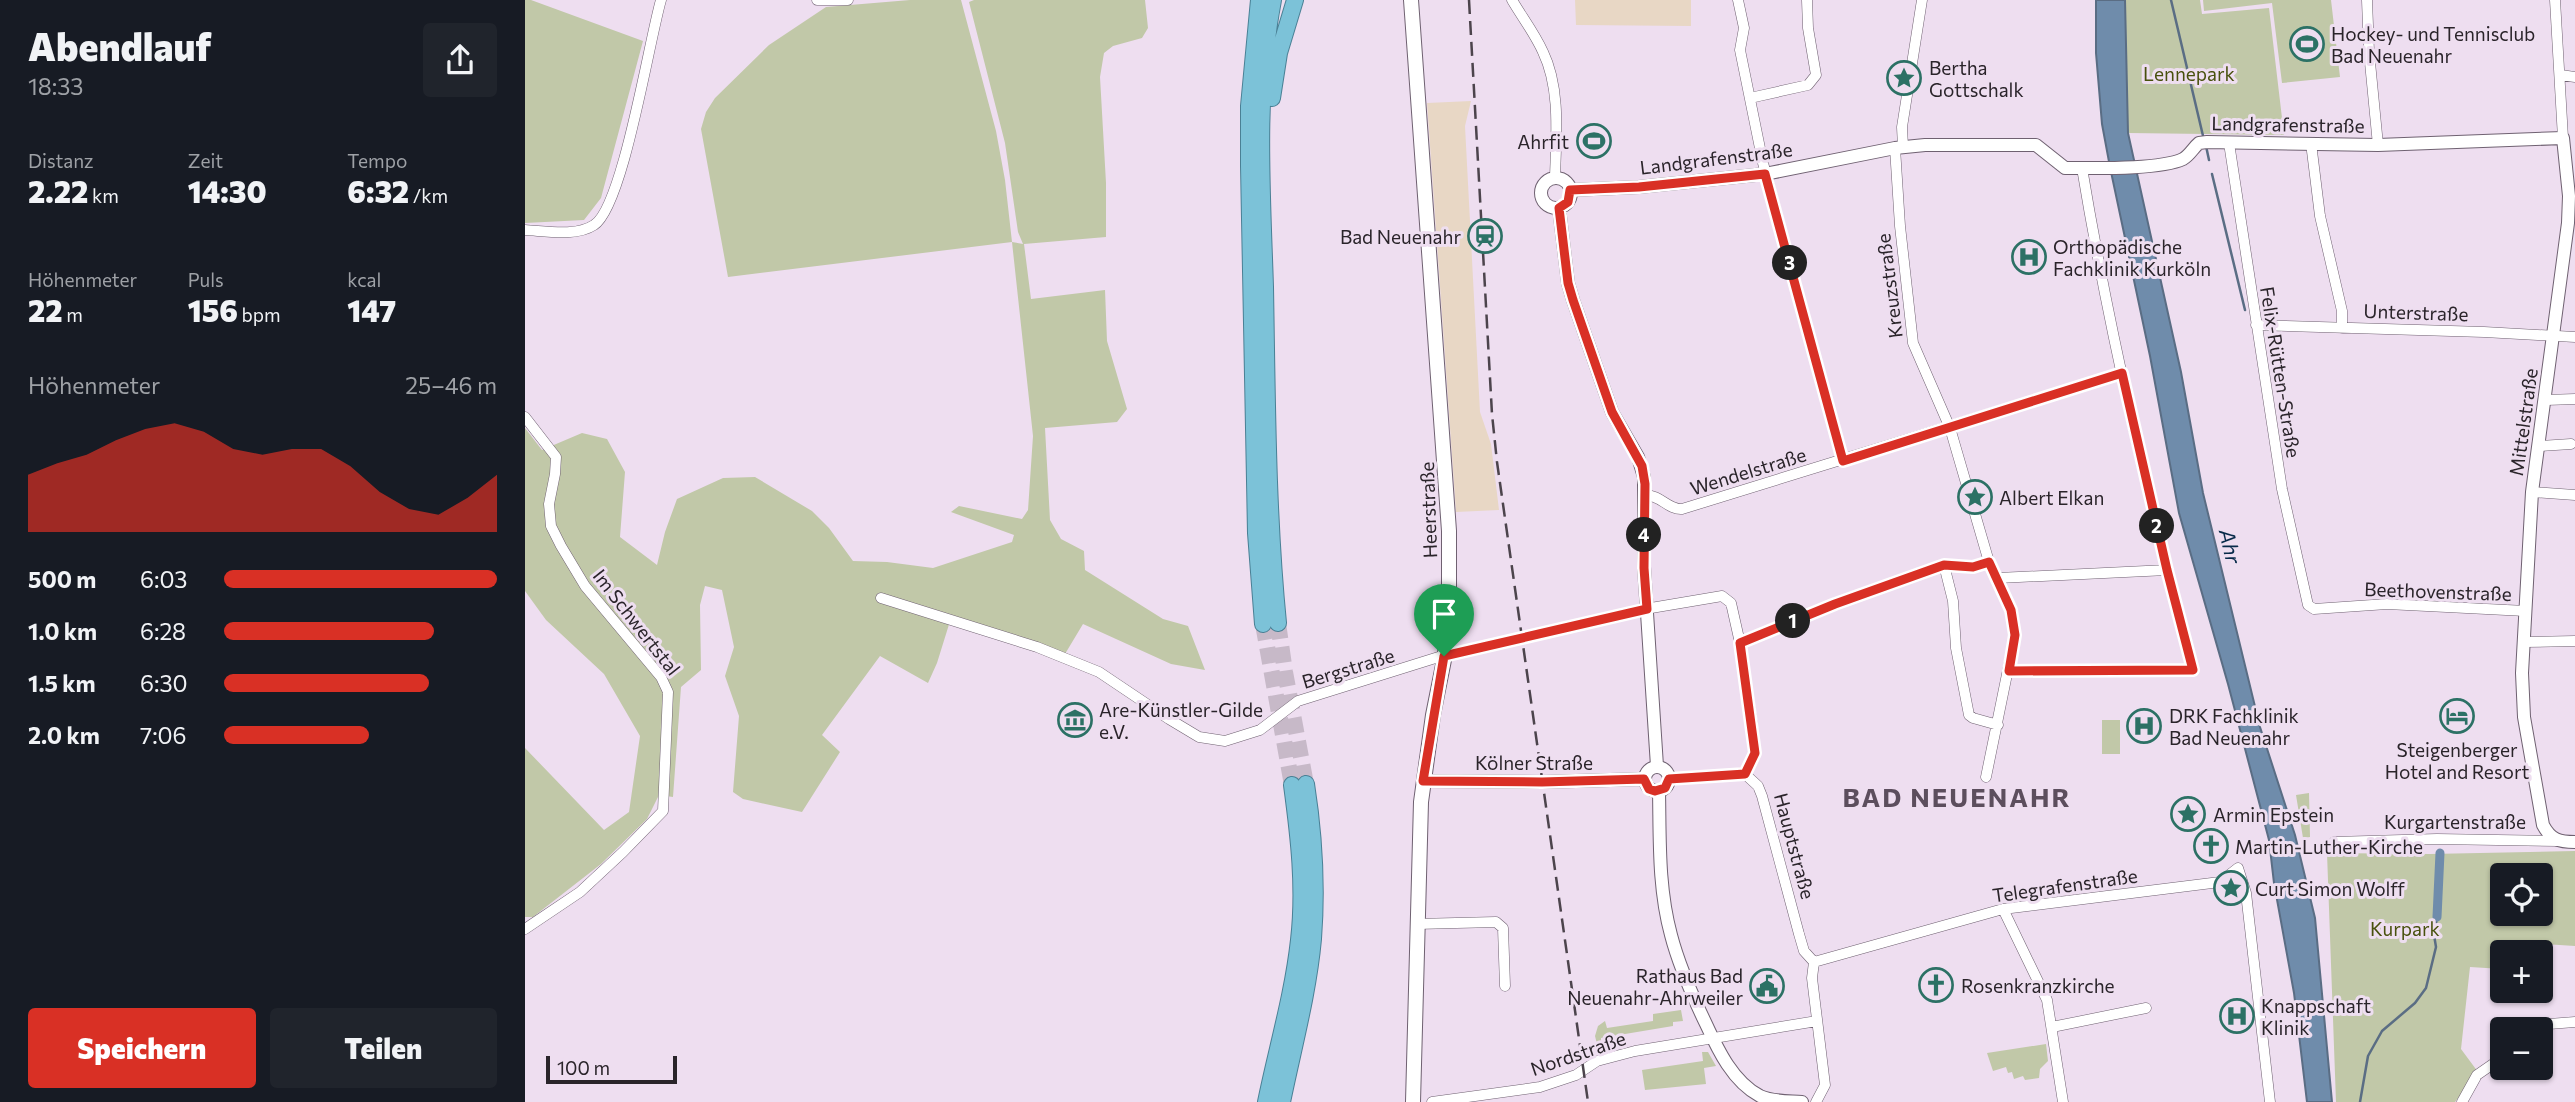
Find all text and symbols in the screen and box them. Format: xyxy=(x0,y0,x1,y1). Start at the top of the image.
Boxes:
text: Abendlauf xyxy=(28,22,211,69)
place label: Hockey- und Tennisclub Bad Neuenahr xyxy=(2331,22,2535,67)
button: share xyxy=(423,23,497,97)
sports icon: Hockey- und Tennisclub Bad Neuenahr xyxy=(2288,25,2326,63)
place label: Bertha Gottschalk xyxy=(1929,56,2024,101)
place icon: Bertha Gottschalk xyxy=(1885,59,1923,97)
park label: Lennepark xyxy=(2143,62,2235,85)
text: 18:33 xyxy=(28,72,83,100)
street label: Landgrafenstraße xyxy=(2211,111,2365,137)
sports icon: Ahrfit xyxy=(1575,122,1613,160)
place label: Ahrfit xyxy=(1517,130,1569,153)
street label: Landgrafenstraße xyxy=(1638,137,1794,179)
text: Distanz xyxy=(28,149,94,172)
text: Zeit xyxy=(188,149,223,172)
text: Tempo xyxy=(347,149,407,172)
text: 2.22 xyxy=(28,172,88,209)
text: 14:30 xyxy=(188,172,267,209)
text: 6:32 xyxy=(347,172,409,209)
text: km xyxy=(88,184,119,207)
text: /km xyxy=(409,184,448,207)
station icon: Bad Neuenahr xyxy=(1466,217,1504,255)
place label: Bad Neuenahr xyxy=(1340,225,1461,248)
street label: Kreuzstraße xyxy=(1871,232,1907,340)
place label: Orthopädische Fachklinik Kurköln xyxy=(2053,235,2211,280)
hospital icon: Orthopädische Fachklinik Kurköln xyxy=(2010,238,2048,276)
pin: 3 xyxy=(1773,246,1807,280)
text: 3 xyxy=(1784,251,1795,274)
text: Höhenmeter xyxy=(28,268,137,291)
text: Puls xyxy=(188,268,224,291)
text: kcal xyxy=(347,268,381,291)
street label: Felix-Rütten-Straße xyxy=(2256,285,2306,459)
text: 22 xyxy=(28,291,63,328)
text: 156 xyxy=(188,291,238,328)
text: 147 xyxy=(347,291,396,328)
street label: Unterstraße xyxy=(2363,299,2469,325)
text: m xyxy=(63,303,83,326)
text: bpm xyxy=(238,303,281,326)
street label: Mittelstraße xyxy=(2504,367,2542,477)
text: Höhenmeter xyxy=(28,371,160,399)
text: 25–46 m xyxy=(405,371,497,399)
street label: Wendelstraße xyxy=(1687,442,1809,500)
street label: Heerstraße xyxy=(1415,461,1441,559)
place icon: Albert Elkan xyxy=(1956,478,1994,516)
place label: Albert Elkan xyxy=(1999,486,2104,509)
pin: 2 xyxy=(2139,508,2175,544)
text: 2 xyxy=(2151,514,2162,537)
pin: 4 xyxy=(1627,518,1661,552)
text: 4 xyxy=(1638,523,1649,546)
water label: Ahr xyxy=(2215,525,2247,566)
street label: Im Schwertstal xyxy=(588,564,686,680)
text: 500 m xyxy=(28,565,96,593)
text: 6:03 xyxy=(140,565,187,593)
street label: Beethovenstraße xyxy=(2364,577,2512,605)
pin xyxy=(1414,584,1474,656)
icon: arrive xyxy=(1425,595,1463,633)
pin: 1 xyxy=(1775,604,1811,638)
text: 1 xyxy=(1788,609,1797,632)
text: 1.0 km xyxy=(28,617,97,645)
text: 6:28 xyxy=(140,617,186,645)
street label: Bergstraße xyxy=(1299,643,1397,693)
text: 1.5 km xyxy=(28,669,96,697)
text: 6:30 xyxy=(140,669,188,697)
hotel icon: Steigenberger Hotel and Resort xyxy=(2438,697,2476,735)
place label: Are-Künstler-Gilde e.V. xyxy=(1099,698,1263,743)
museum icon: Are-Künstler-Gilde e.V. xyxy=(1056,701,1094,739)
place label: DRK Fachklinik Bad Neuenahr xyxy=(2169,704,2299,749)
hospital icon: DRK Fachklinik Bad Neuenahr xyxy=(2125,707,2163,745)
text: 2.0 km xyxy=(28,721,100,749)
text: 7:06 xyxy=(140,721,187,749)
place label: Steigenberger Hotel and Resort xyxy=(2385,738,2529,783)
street label: Kölner Straße xyxy=(1475,751,1593,774)
district label: BAD NEUENAHR xyxy=(1843,781,2071,812)
street label: Hauptstraße xyxy=(1770,790,1820,902)
place icon: Armin Epstein xyxy=(2169,795,2207,833)
place label: Armin Epstein xyxy=(2213,803,2334,826)
street label: Kurgartenstraße xyxy=(2384,810,2526,833)
church icon: Martin-Luther-Kirche xyxy=(2192,827,2230,865)
place label: Martin-Luther-Kirche xyxy=(2235,835,2423,858)
street label: Telegrafenstraße xyxy=(1991,863,2139,907)
map controls xyxy=(2490,863,2553,1080)
button: locate xyxy=(2490,863,2553,926)
place icon: Curt Simon Wolff xyxy=(2212,869,2250,907)
place label: Curt Simon Wolff xyxy=(2255,877,2405,900)
park label: Kurpark xyxy=(2370,917,2440,940)
button: + xyxy=(2490,940,2553,1003)
place label: Rathaus Bad Neuenahr-Ahrweiler xyxy=(1567,964,1743,1009)
church icon: Rosenkranzkirche xyxy=(1917,966,1955,1004)
public building icon: Rathaus Bad Neuenahr-Ahrweiler xyxy=(1748,967,1786,1005)
place label: Rosenkranzkirche xyxy=(1961,974,2115,997)
place label: Knappschaft Klinik xyxy=(2261,994,2371,1039)
hospital icon: Knappschaft Klinik xyxy=(2218,997,2256,1035)
button: Speichern xyxy=(28,1008,256,1088)
button: Teilen xyxy=(270,1008,497,1088)
button: − xyxy=(2490,1017,2553,1080)
street label: Nordstraße xyxy=(1527,1026,1629,1080)
scale bar xyxy=(546,1053,677,1085)
text: 100 m xyxy=(557,1056,610,1079)

